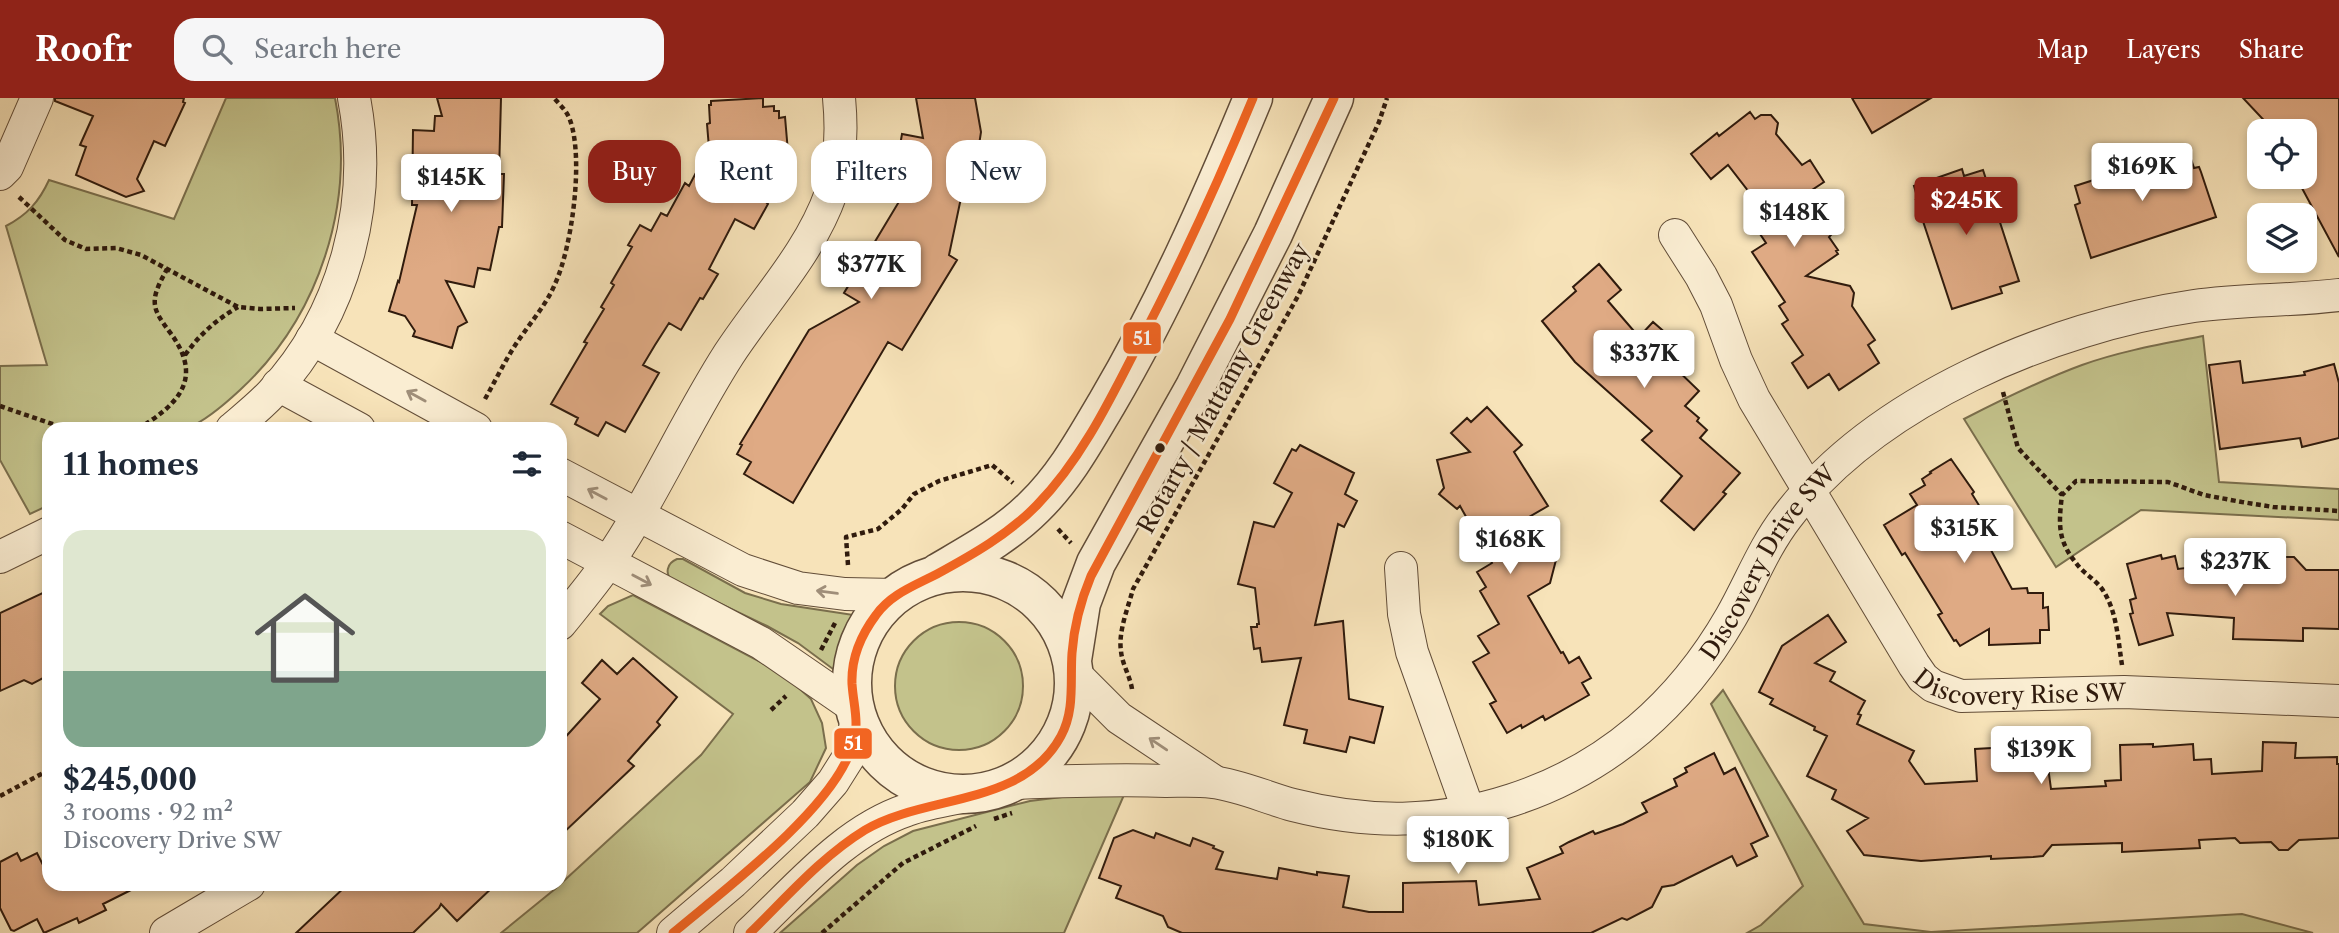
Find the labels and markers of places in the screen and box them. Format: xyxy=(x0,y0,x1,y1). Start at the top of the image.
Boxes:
pin: $169K xyxy=(2093,144,2191,203)
pin: $145K xyxy=(402,155,500,214)
pin: $245K xyxy=(1917,178,2015,237)
pin: $148K xyxy=(1745,190,1843,249)
pin: $377K xyxy=(822,242,920,301)
pin: $337K xyxy=(1595,330,1693,390)
unlabelled marker xyxy=(1153,441,1167,455)
pin: $315K xyxy=(1915,505,2013,565)
pin: $168K xyxy=(1461,517,1559,576)
pin: $237K xyxy=(2186,538,2284,598)
pin: $139K xyxy=(1992,726,2090,786)
pin: $180K xyxy=(1409,816,1507,876)

